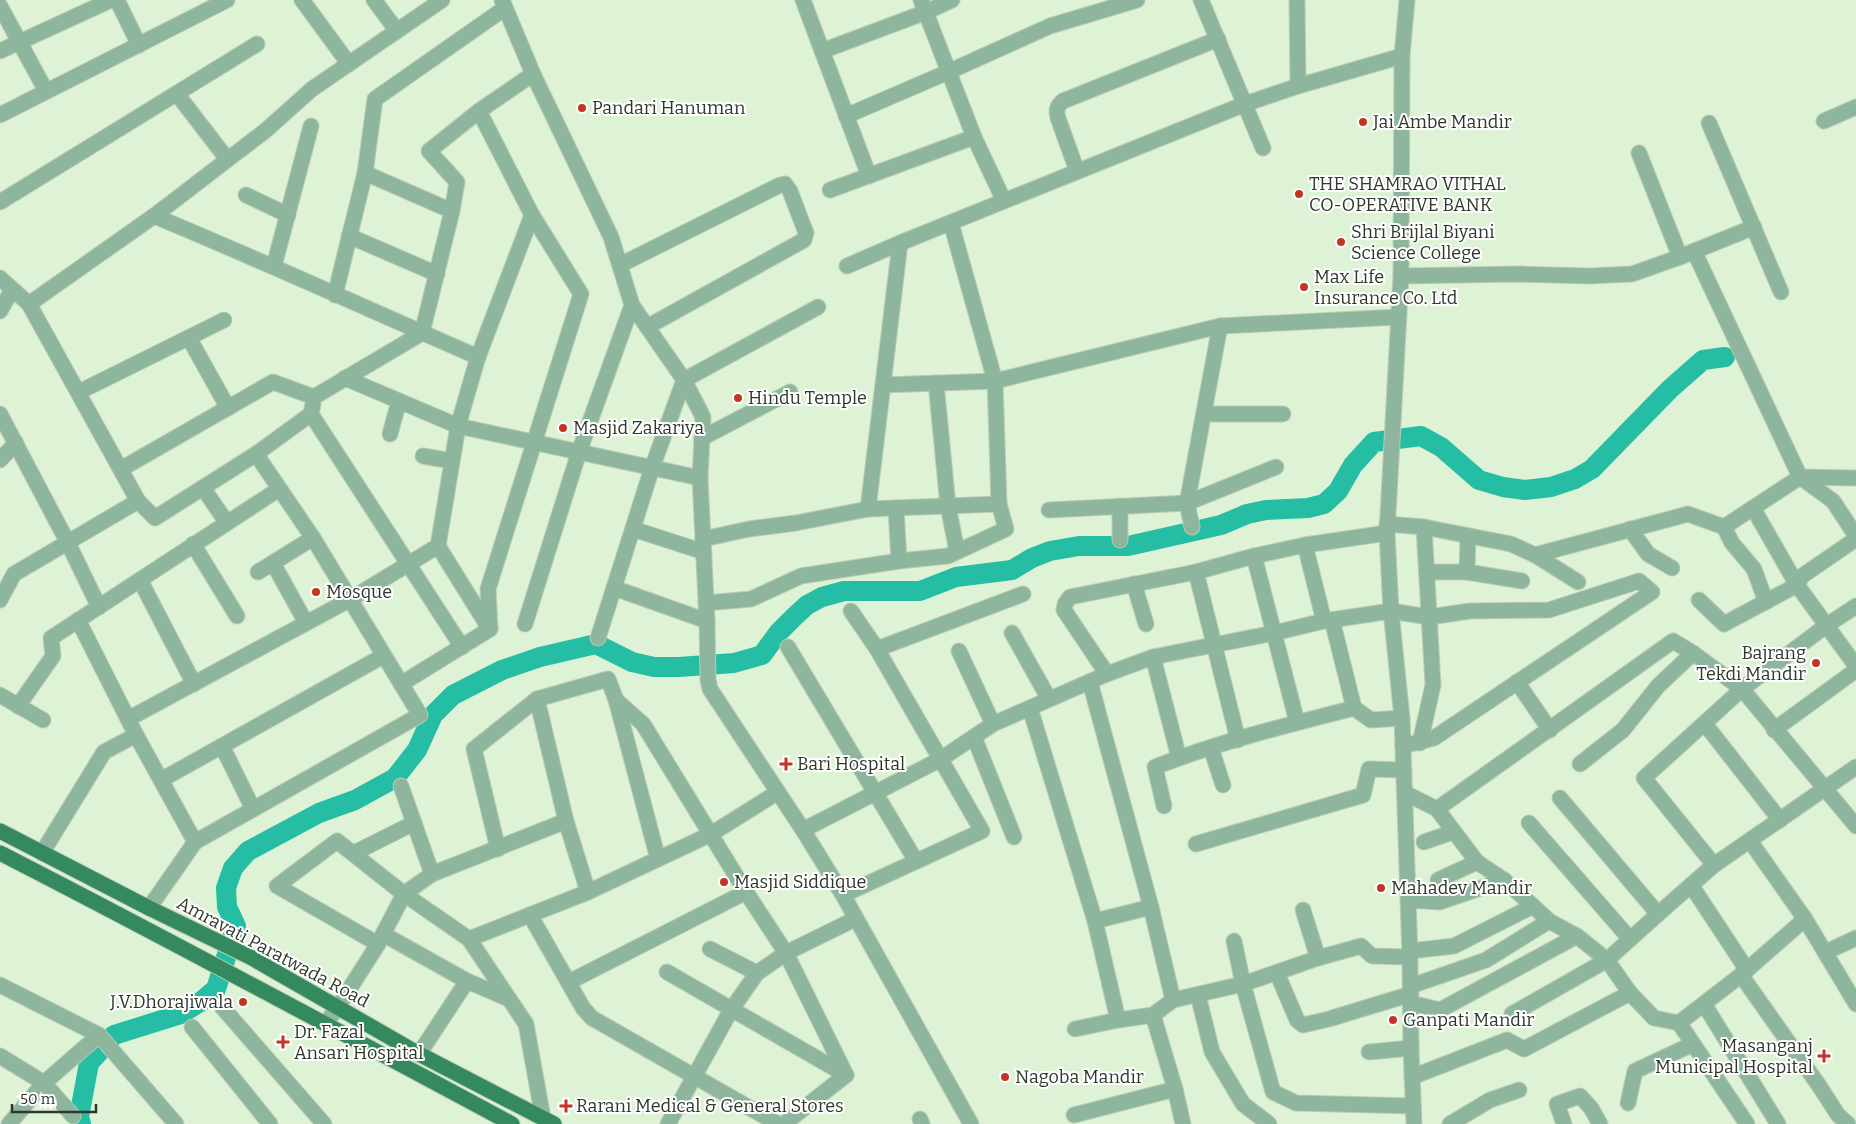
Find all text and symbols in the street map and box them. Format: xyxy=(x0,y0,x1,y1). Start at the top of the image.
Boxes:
place label: Pandari Hanuman xyxy=(592,97,746,119)
marker: Pandari Hanuman xyxy=(576,102,588,114)
place label: Jai Ambe Mandir xyxy=(1372,111,1512,133)
marker: Jai Ambe Mandir xyxy=(1357,116,1369,128)
place label: THE SHAMRAO VITHAL CO-OPERATIVE BANK xyxy=(1309,173,1506,216)
marker: THE SHAMRAO VITHAL CO-OPERATIVE BANK xyxy=(1293,188,1305,200)
place label: Shri Brijlal Biyani Science College xyxy=(1351,221,1495,264)
marker: Shri Brijlal Biyani Science College xyxy=(1335,236,1347,248)
place label: Max Life Insurance Co. Ltd xyxy=(1314,266,1458,309)
marker: Max Life Insurance Co. Ltd xyxy=(1298,281,1310,293)
place label: Hindu Temple xyxy=(748,387,867,409)
marker: Hindu Temple xyxy=(732,392,744,404)
place label: Masjid Zakariya xyxy=(573,417,704,439)
marker: Masjid Zakariya xyxy=(557,422,569,434)
place label: Mosque xyxy=(326,581,392,603)
marker: Mosque xyxy=(310,586,322,598)
place label: Bajrang Tekdi Mandir xyxy=(1696,642,1806,685)
marker: Bajrang Tekdi Mandir xyxy=(1810,657,1822,669)
place label: Bari Hospital xyxy=(797,753,905,775)
marker: Bari Hospital xyxy=(779,757,793,771)
place label: Masjid Siddique xyxy=(734,871,866,893)
marker: Masjid Siddique xyxy=(718,876,730,888)
place label: Mahadev Mandir xyxy=(1391,877,1532,899)
marker: Mahadev Mandir xyxy=(1375,882,1387,894)
street label: Amravati Paratwada Road xyxy=(173,892,373,1012)
place label: J.V.Dhorajiwala xyxy=(109,991,233,1013)
marker: J.V.Dhorajiwala xyxy=(237,996,249,1008)
place label: Ganpati Mandir xyxy=(1403,1009,1534,1031)
marker: Ganpati Mandir xyxy=(1387,1014,1399,1026)
place label: Dr. Fazal Ansari Hospital xyxy=(294,1021,423,1064)
marker: Dr. Fazal Ansari Hospital xyxy=(276,1035,290,1049)
place label: Masanganj Municipal Hospital xyxy=(1655,1035,1813,1078)
marker: Masanganj Municipal Hospital xyxy=(1817,1049,1831,1063)
place label: Nagoba Mandir xyxy=(1015,1066,1144,1088)
marker: Nagoba Mandir xyxy=(999,1071,1011,1083)
scale bar xyxy=(12,1082,96,1114)
text: 50 m xyxy=(20,1090,56,1108)
place label: Rarani Medical & General Stores xyxy=(576,1095,844,1117)
marker: Rarani Medical & General Stores xyxy=(560,1100,572,1112)

